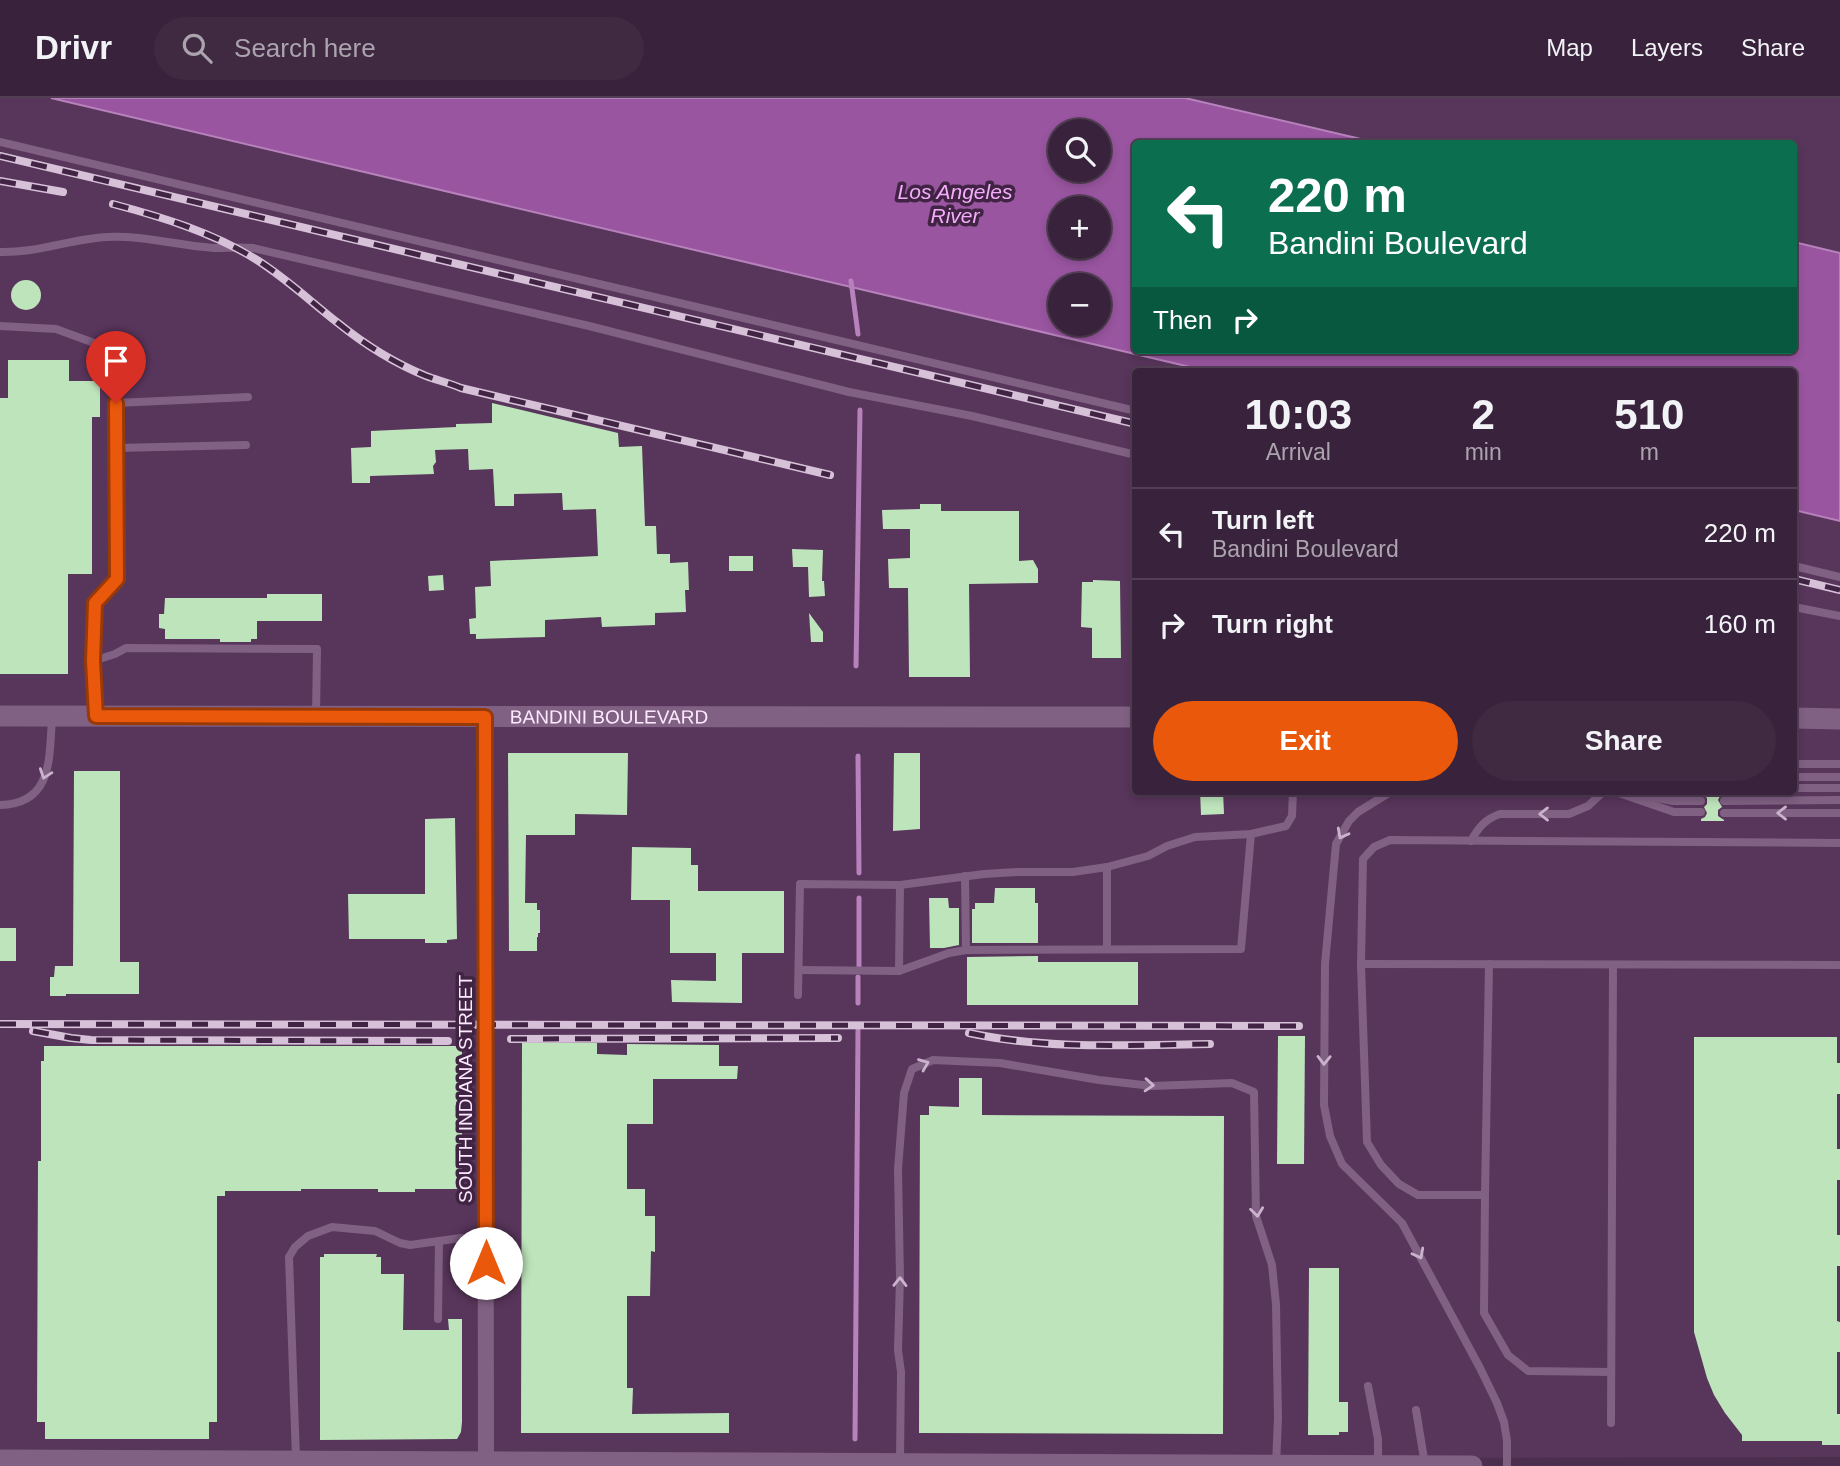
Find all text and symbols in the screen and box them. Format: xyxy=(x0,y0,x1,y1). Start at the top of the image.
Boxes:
search box xyxy=(154,17,644,80)
text: Drivr xyxy=(35,29,112,66)
icon: search xyxy=(178,29,216,67)
text: Search here xyxy=(234,33,376,63)
text: Map xyxy=(1546,34,1593,61)
text: Layers xyxy=(1631,34,1703,61)
text: Share xyxy=(1741,34,1805,61)
map controls xyxy=(1048,119,1111,336)
button: search xyxy=(1048,119,1111,182)
icon: left xyxy=(1153,168,1244,259)
text: 220 m xyxy=(1268,168,1407,222)
water label: Los Angeles River xyxy=(898,180,1013,227)
button: + xyxy=(1048,196,1111,259)
text: Bandini Boulevard xyxy=(1268,225,1528,261)
button: − xyxy=(1048,273,1111,336)
icon: right xyxy=(1226,301,1264,339)
text: Then xyxy=(1153,305,1212,335)
pin xyxy=(86,331,146,403)
icon: arrive xyxy=(97,342,135,380)
text: 10:03 xyxy=(1245,391,1352,438)
text: 2 xyxy=(1471,391,1495,438)
text: 510 xyxy=(1614,391,1684,438)
text: Arrival xyxy=(1266,439,1331,465)
text: min xyxy=(1465,439,1502,465)
text: m xyxy=(1640,439,1659,465)
text: Turn left xyxy=(1212,505,1314,535)
icon: left xyxy=(1153,515,1191,553)
text: 220 m xyxy=(1704,518,1776,548)
text: Bandini Boulevard xyxy=(1212,536,1399,562)
icon: right xyxy=(1153,606,1191,644)
text: Turn right xyxy=(1212,609,1333,639)
text: 160 m xyxy=(1704,609,1776,639)
button: Exit xyxy=(1153,701,1458,781)
button: Share xyxy=(1472,701,1776,781)
street label: BANDINI BOULEVARD xyxy=(510,706,708,728)
one-way arrow xyxy=(38,768,53,780)
one-way arrow xyxy=(1776,805,1787,821)
one-way arrow xyxy=(1538,806,1548,822)
one-way arrow xyxy=(1336,827,1350,839)
street label: SOUTH INDIANA STREET xyxy=(455,975,476,1203)
one-way arrow xyxy=(1316,1055,1332,1065)
one-way arrow xyxy=(918,1059,930,1073)
one-way arrow xyxy=(1144,1077,1155,1092)
one-way arrow xyxy=(1249,1206,1264,1218)
position arrow xyxy=(449,1226,523,1300)
one-way arrow xyxy=(1410,1247,1424,1259)
one-way arrow xyxy=(892,1276,908,1287)

